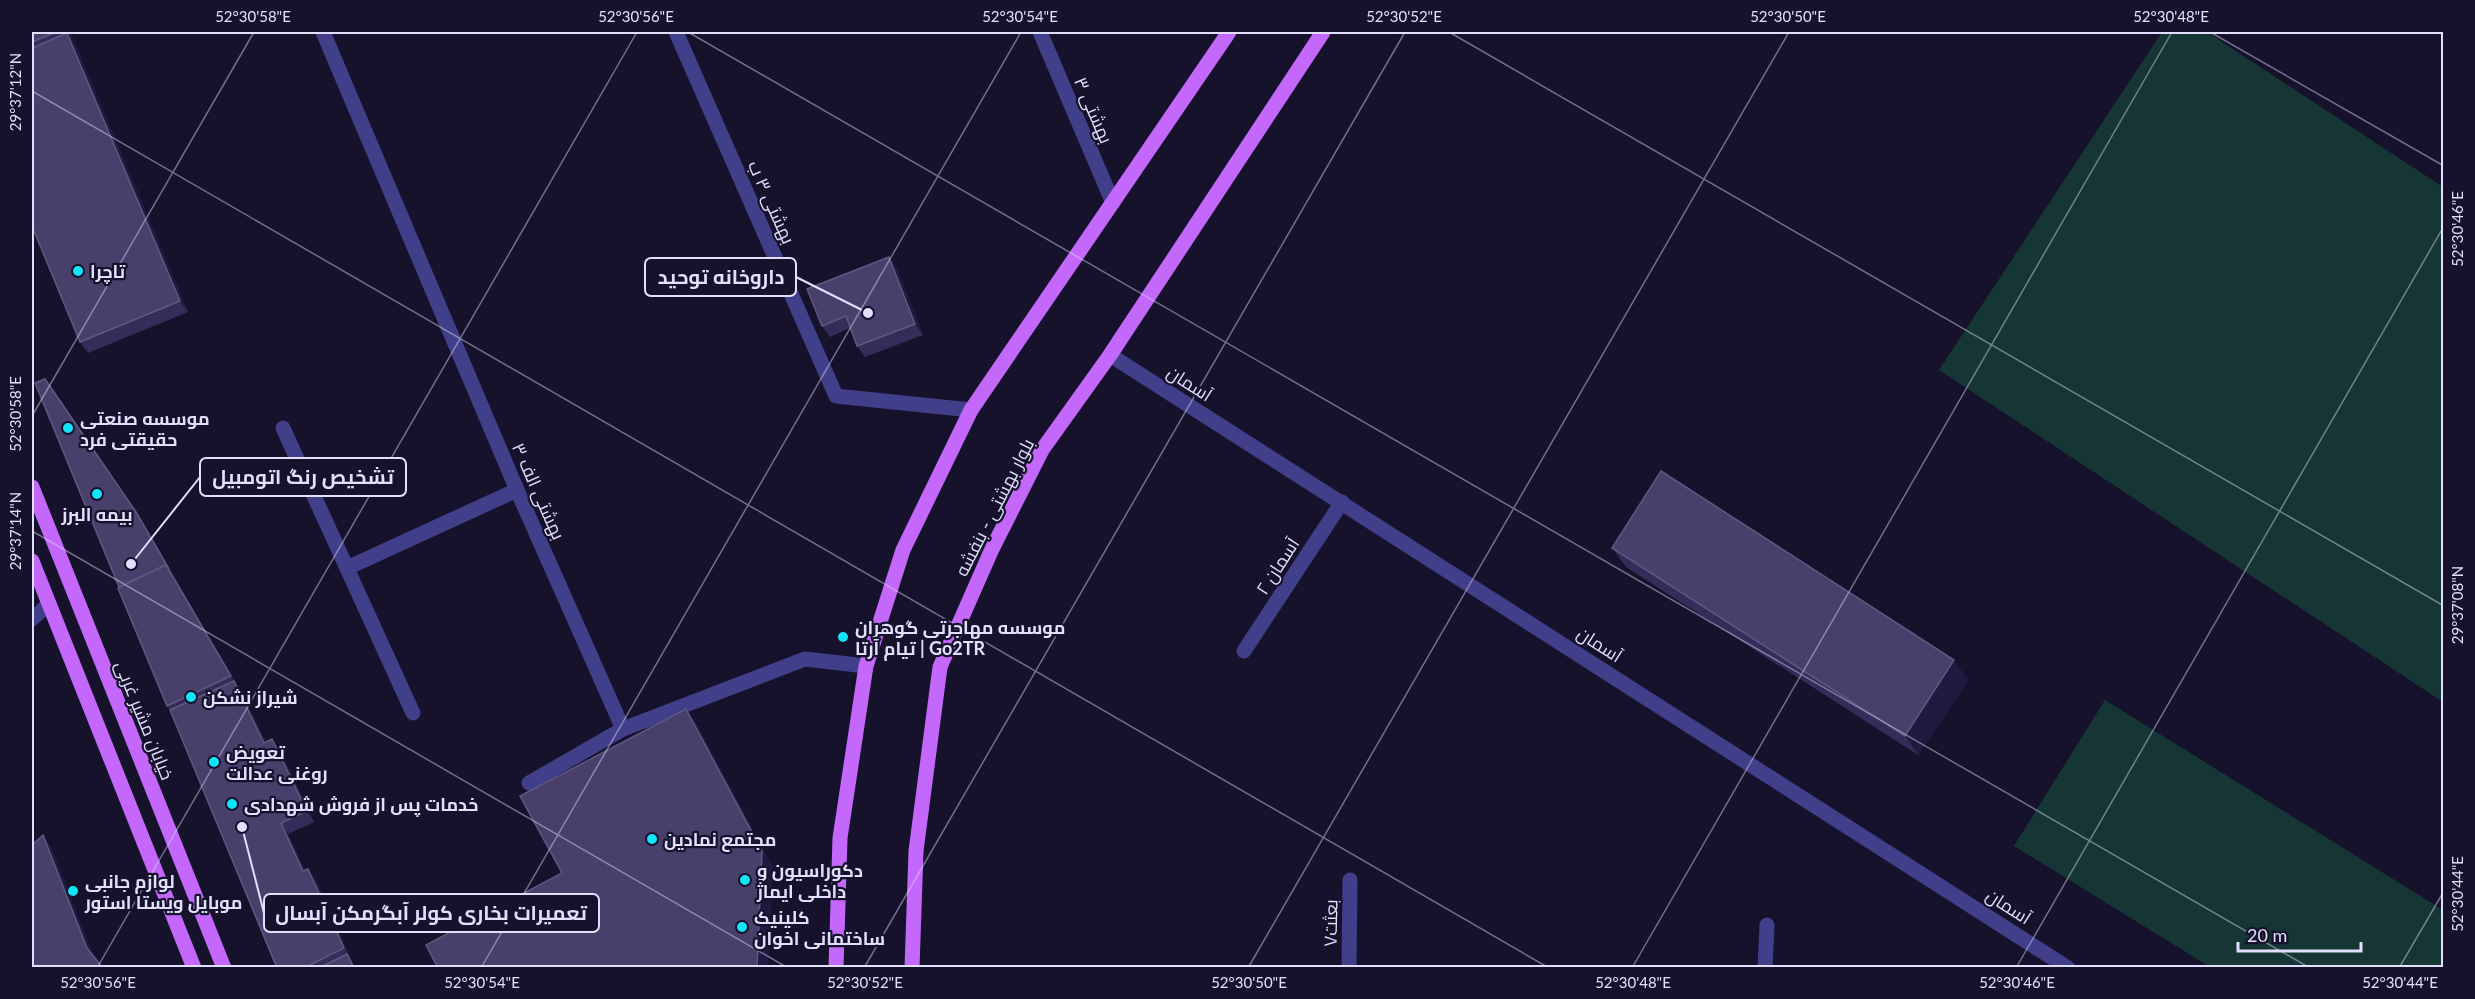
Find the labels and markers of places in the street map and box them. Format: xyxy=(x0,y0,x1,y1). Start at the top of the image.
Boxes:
callout: داروخانه توحید xyxy=(645,258,796,296)
place label: تاچرا xyxy=(90,260,126,284)
marker: تاچرا xyxy=(71,264,85,278)
place label: موسسه صنعتی حقیقتی فرد xyxy=(80,407,210,451)
marker: موسسه صنعتی حقیقتی فرد xyxy=(61,421,75,435)
callout: تشخیص رنگ اتومبیل xyxy=(200,458,406,496)
marker: بیمه البرز xyxy=(90,487,104,501)
place label: بیمه البرز xyxy=(60,503,133,526)
place label: موسسه مهاجرتی گوهران تیام آرتا | Go2TR xyxy=(855,616,1065,661)
marker: موسسه مهاجرتی گوهران تیام آرتا | Go2TR xyxy=(836,630,850,644)
place label: شیراز نشکن xyxy=(203,686,298,709)
marker: شیراز نشکن xyxy=(184,690,198,704)
place label: تعویض روغنی عدالت xyxy=(226,741,328,785)
marker: تعویض روغنی عدالت xyxy=(207,755,221,769)
place label: خدمات پس از فروش شهدادی xyxy=(244,793,478,817)
marker: خدمات پس از فروش شهدادی xyxy=(225,797,239,811)
place label: مجتمع نمادین xyxy=(664,828,776,852)
marker: مجتمع نمادین xyxy=(645,832,659,846)
place label: دکوراسیون و داخلی ایماژ xyxy=(756,859,863,903)
place label: لوازم جانبی موبایل ویستا استور xyxy=(84,870,242,914)
marker: دکوراسیون و داخلی ایماژ xyxy=(738,873,752,887)
marker: لوازم جانبی موبایل ویستا استور xyxy=(66,884,80,898)
callout: تعمیرات بخاری کولر آبگرمکن آبسال xyxy=(264,894,599,932)
place label: کلینیک ساختمانی اخوان xyxy=(754,906,885,950)
marker: کلینیک ساختمانی اخوان xyxy=(735,920,749,934)

